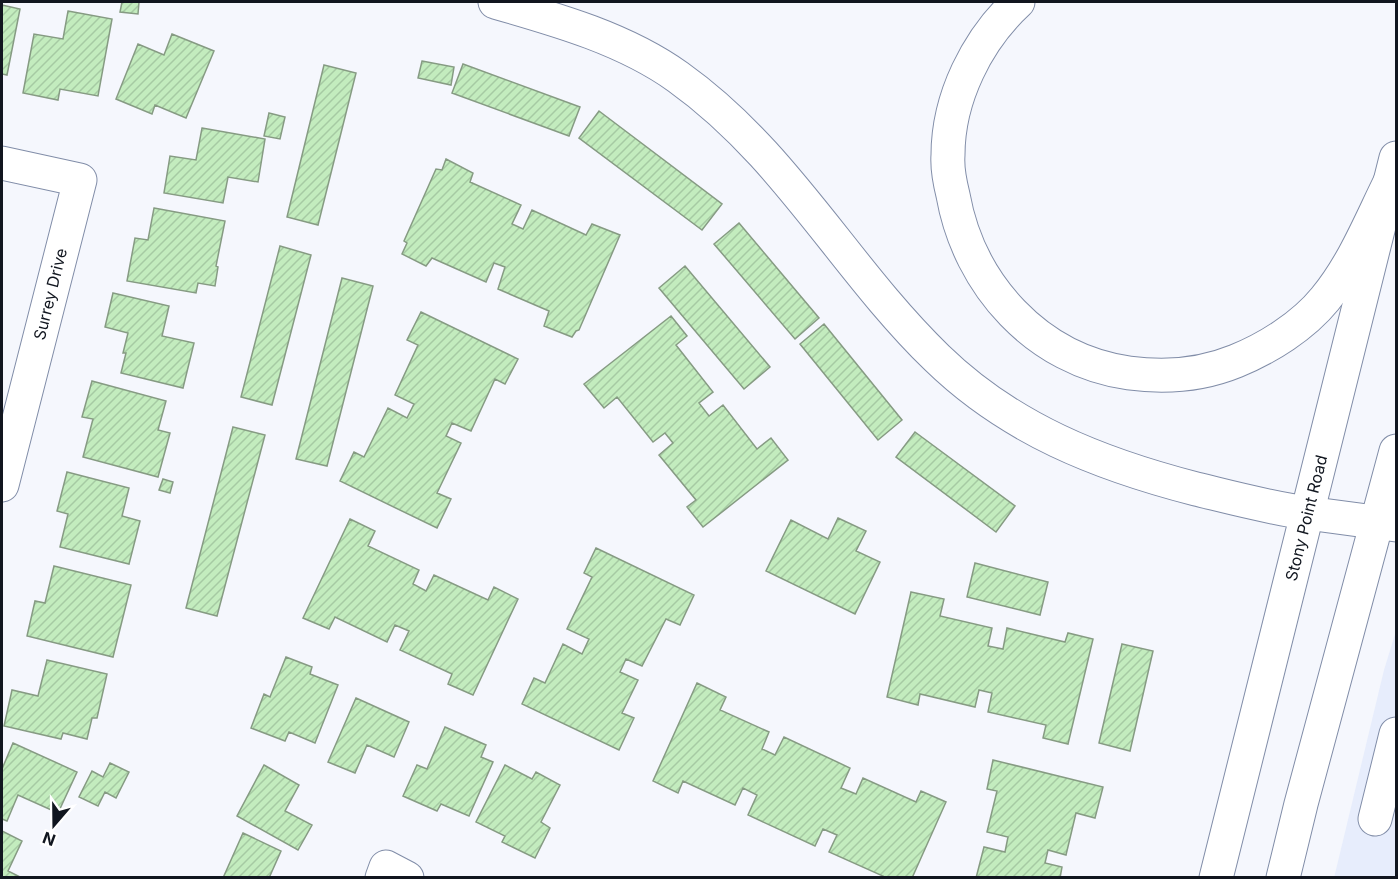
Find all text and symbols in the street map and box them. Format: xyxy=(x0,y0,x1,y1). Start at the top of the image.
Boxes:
street label: Surrey Drive xyxy=(29,246,71,342)
street label: Stony Point Road xyxy=(1281,453,1331,583)
north arrow xyxy=(24,795,84,855)
text: N xyxy=(40,828,58,851)

